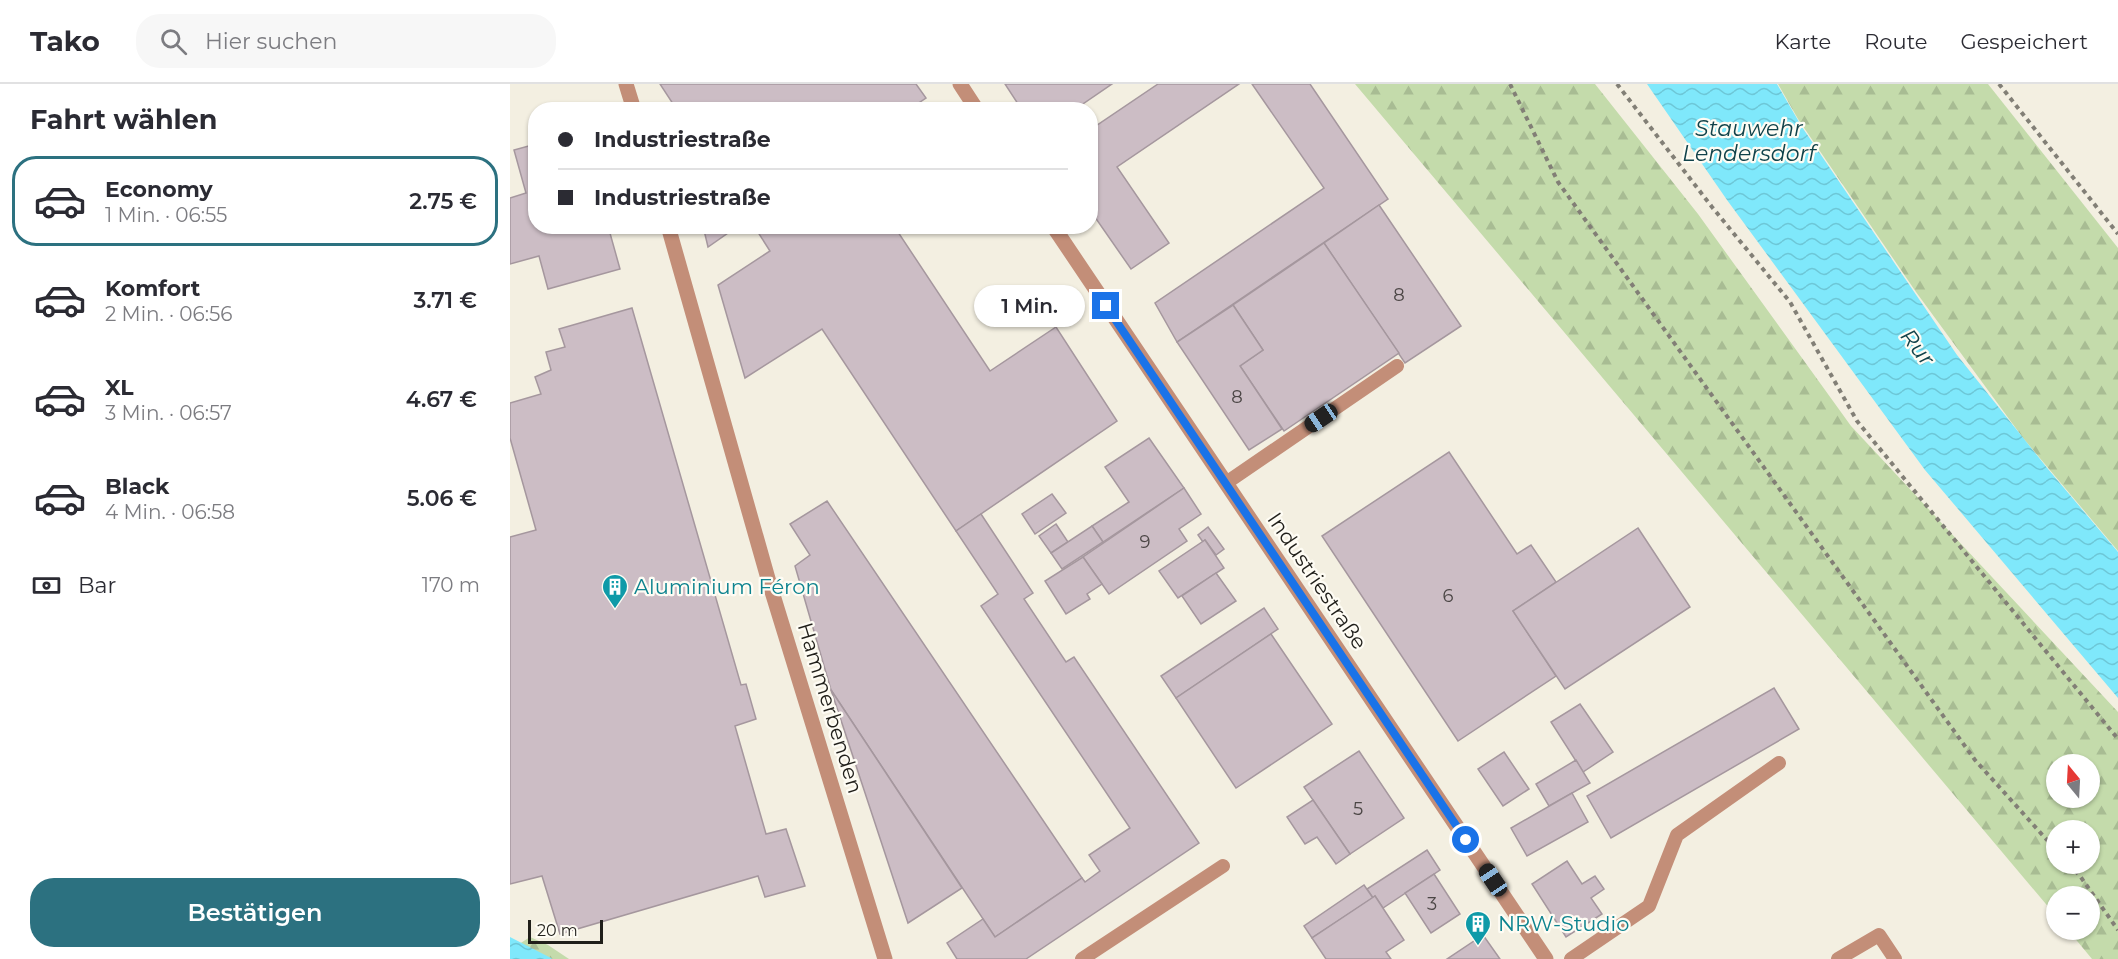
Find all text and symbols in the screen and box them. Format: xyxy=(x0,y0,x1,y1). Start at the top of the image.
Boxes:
search box xyxy=(136,14,556,68)
text: Tako xyxy=(30,24,100,58)
icon: search xyxy=(157,25,190,58)
text: Hier suchen xyxy=(205,28,337,55)
text: Karte xyxy=(1775,29,1831,54)
text: Route xyxy=(1864,29,1927,54)
text: Gespeichert xyxy=(1960,29,2088,54)
text: Fahrt wählen xyxy=(30,103,217,136)
water label: Stauwehr Lendersdorf xyxy=(1682,115,1819,167)
text: Industriestraße xyxy=(594,126,771,153)
icon: car xyxy=(33,174,87,228)
text: Economy xyxy=(105,176,213,203)
text: Industriestraße xyxy=(594,184,771,211)
text: 2.75 € xyxy=(409,188,477,215)
text: 1 Min. · 06:55 xyxy=(105,203,227,227)
icon: car xyxy=(33,273,87,327)
text: Komfort xyxy=(105,275,200,302)
house number: 8 xyxy=(1393,284,1405,306)
callout: 1 Min. xyxy=(974,285,1085,327)
text: 3.71 € xyxy=(413,287,477,314)
route end xyxy=(1092,292,1119,319)
text: 1 Min. xyxy=(1001,294,1058,318)
text: 2 Min. · 06:56 xyxy=(105,302,233,326)
water label: Rur xyxy=(1895,323,1941,372)
icon: car xyxy=(33,372,87,426)
text: XL xyxy=(105,374,134,401)
text: 4.67 € xyxy=(406,386,477,413)
house number: 8 xyxy=(1231,386,1243,408)
car xyxy=(1301,400,1341,436)
text: 3 Min. · 06:57 xyxy=(105,401,232,425)
icon: car xyxy=(33,471,87,525)
text: Black xyxy=(105,473,169,500)
text: 5.06 € xyxy=(407,485,477,512)
text: 4 Min. · 06:58 xyxy=(105,500,235,524)
street label: Industriestraße xyxy=(1262,508,1372,654)
house number: 9 xyxy=(1140,531,1151,553)
icon: cash xyxy=(30,569,63,602)
text: Bar xyxy=(78,572,116,599)
building icon: Aluminium Féron xyxy=(600,572,630,610)
text: 170 m xyxy=(422,573,480,597)
place label: Aluminium Féron xyxy=(634,574,820,599)
house number: 6 xyxy=(1443,585,1454,607)
street label: Hammerbenden xyxy=(793,619,868,796)
north arrow xyxy=(2046,754,2100,808)
map controls xyxy=(2046,754,2100,940)
house number: 5 xyxy=(1353,798,1363,820)
button: + xyxy=(2046,820,2100,874)
route start xyxy=(1452,826,1479,853)
car xyxy=(1475,860,1511,900)
button: Bestätigen xyxy=(30,878,480,947)
button: − xyxy=(2046,886,2100,940)
house number: 3 xyxy=(1427,893,1437,915)
building icon: NRW-Studio xyxy=(1463,909,1493,947)
place label: NRW-Studio xyxy=(1498,911,1629,936)
scale bar xyxy=(528,917,603,944)
text: 20 m xyxy=(537,921,578,940)

